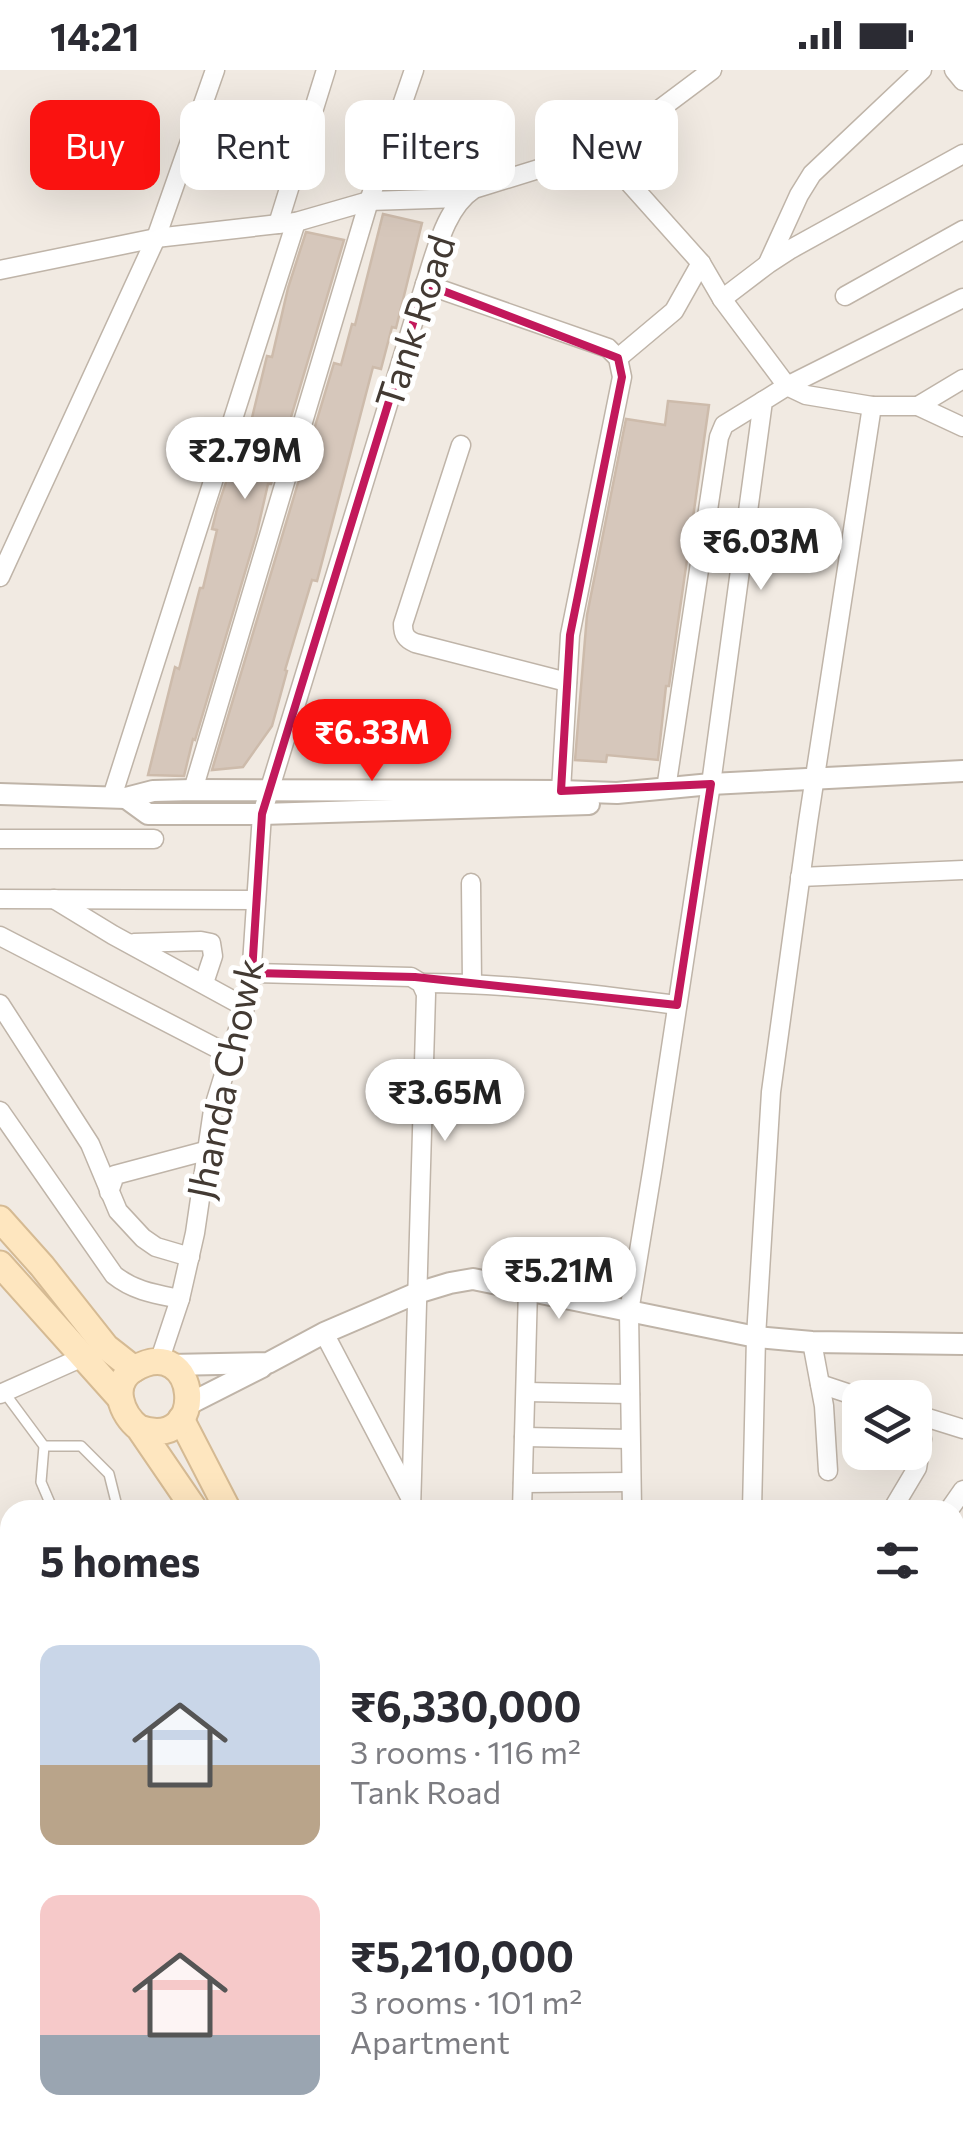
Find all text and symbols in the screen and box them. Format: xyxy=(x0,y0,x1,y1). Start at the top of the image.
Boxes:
text: 14:21 xyxy=(50,12,139,59)
chip: Buy xyxy=(30,100,160,190)
chip: Rent xyxy=(180,100,325,190)
chip: Filters xyxy=(345,100,515,190)
chip: New xyxy=(535,100,678,190)
street label: Tank Road xyxy=(364,229,464,414)
pin: ₹2.79M xyxy=(164,417,326,502)
text: ₹2.79M xyxy=(188,429,302,469)
pin: ₹6.03M xyxy=(680,508,842,593)
text: ₹6.03M xyxy=(702,520,820,560)
pin: ₹6.33M xyxy=(291,699,453,784)
text: ₹6.33M xyxy=(314,711,430,751)
street label: Jhanda Chowk xyxy=(175,954,272,1203)
pin: ₹3.65M xyxy=(364,1059,526,1144)
text: ₹3.65M xyxy=(387,1071,503,1111)
pin: ₹5.21M xyxy=(478,1237,640,1322)
text: ₹5.21M xyxy=(504,1249,614,1289)
map controls xyxy=(842,1380,932,1470)
button: layers xyxy=(842,1380,932,1470)
icon: filters xyxy=(870,1533,925,1588)
text: 5 homes xyxy=(40,1534,200,1586)
text: ₹6,330,000 xyxy=(350,1679,581,1731)
icon: home xyxy=(120,1685,240,1805)
text: 3 rooms · 116 m² xyxy=(350,1731,581,1771)
text: Tank Road xyxy=(350,1771,501,1811)
text: ₹5,210,000 xyxy=(350,1929,574,1981)
icon: home xyxy=(120,1935,240,2055)
text: 3 rooms · 101 m² xyxy=(350,1981,582,2021)
text: Apartment xyxy=(350,2021,510,2061)

